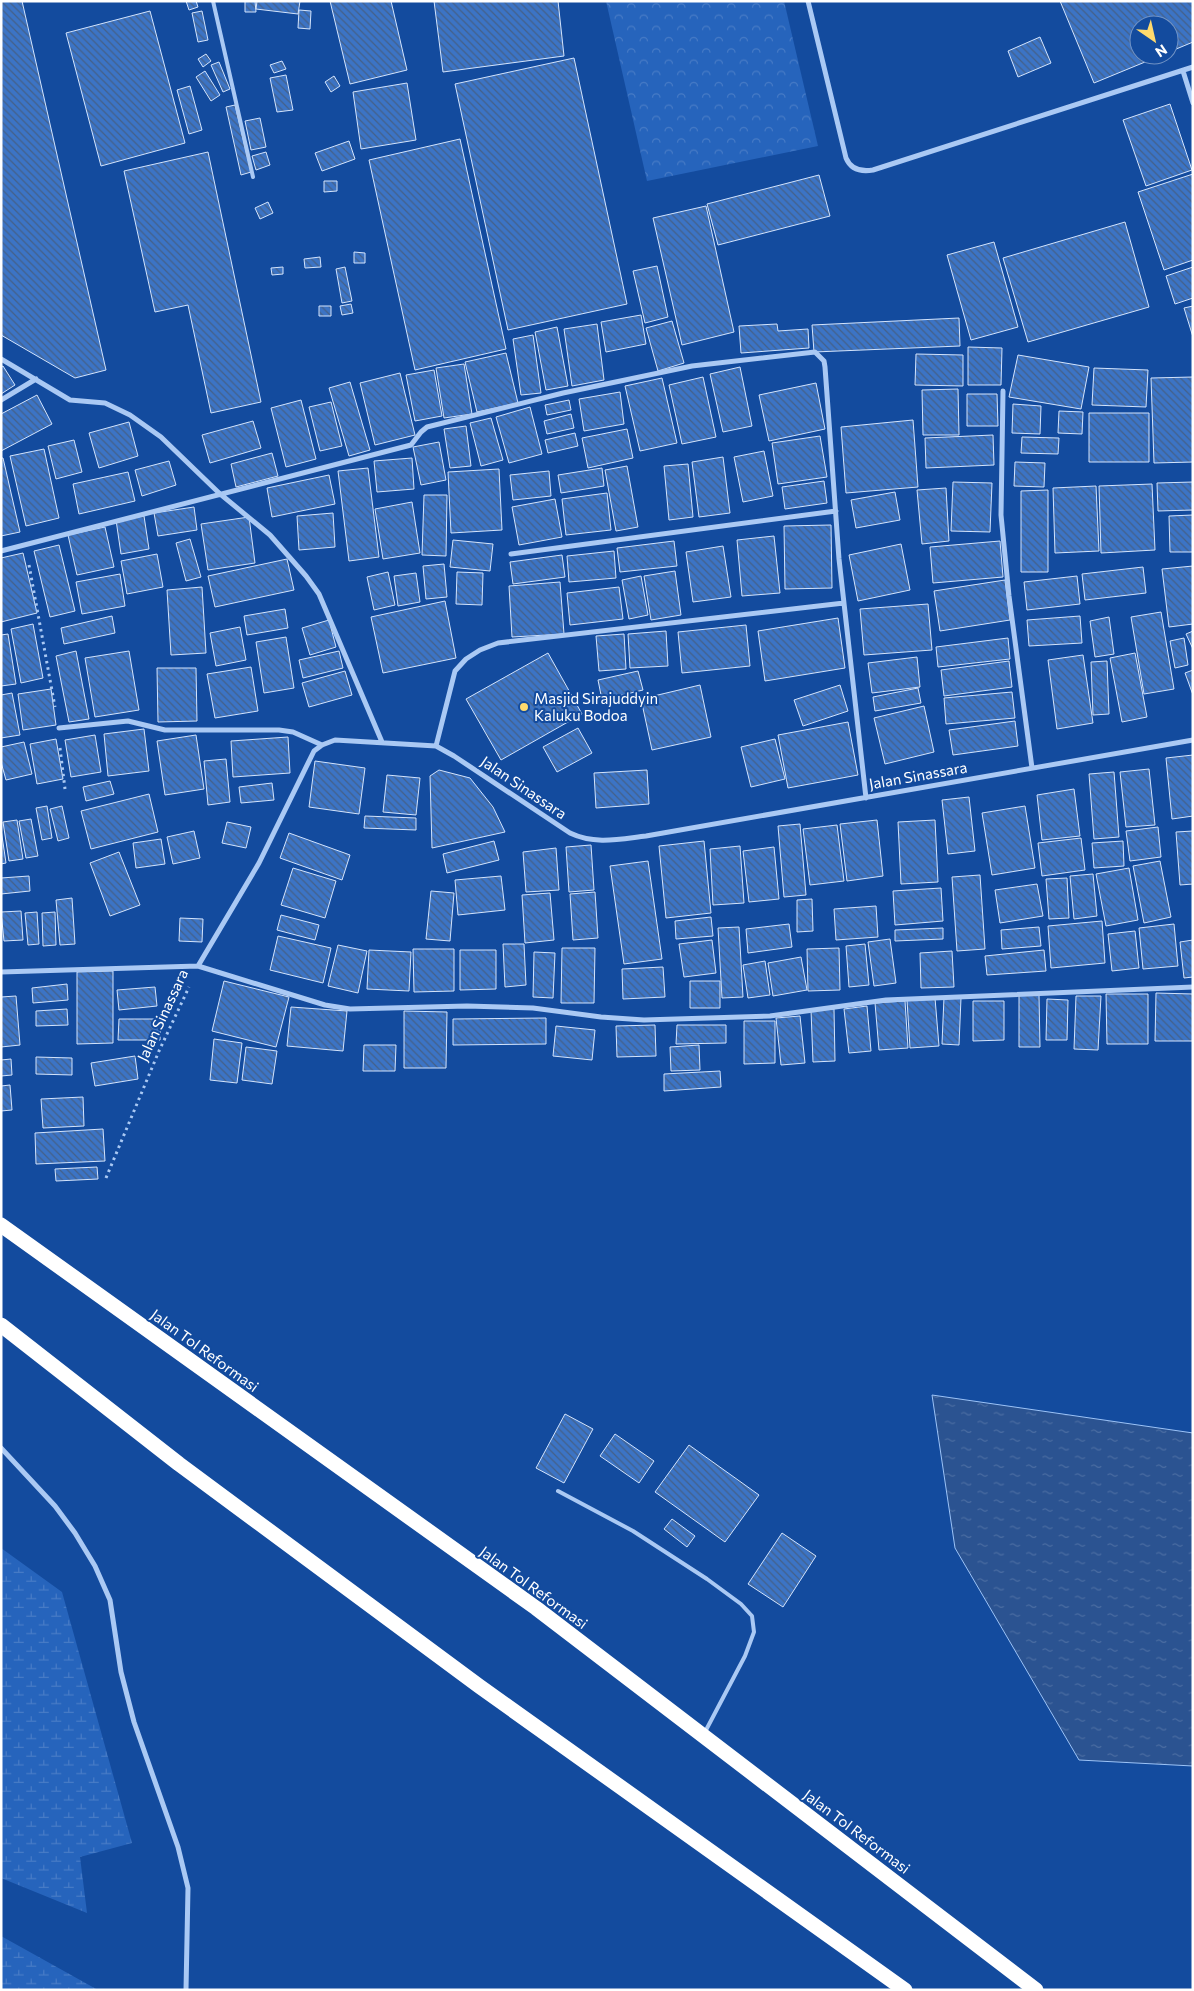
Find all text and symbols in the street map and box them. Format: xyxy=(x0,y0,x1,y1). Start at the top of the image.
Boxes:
north arrow xyxy=(1129,15,1179,65)
text: N xyxy=(1152,41,1171,61)
place label: Masjid Sirajuddyin Kaluku Bodoa xyxy=(534,689,658,724)
marker: Masjid Sirajuddyin Kaluku Bodoa xyxy=(518,701,530,713)
street label: Jalan Sinassara xyxy=(478,752,570,822)
street label: Jalan Sinassara xyxy=(867,757,969,793)
street label: Jalan Sinassara xyxy=(133,966,191,1064)
street label: Jalan Tol Reformasi xyxy=(148,1305,262,1395)
street label: Jalan Tol Reformasi xyxy=(477,1542,591,1632)
street label: Jalan Tol Reformasi xyxy=(800,1785,914,1877)

